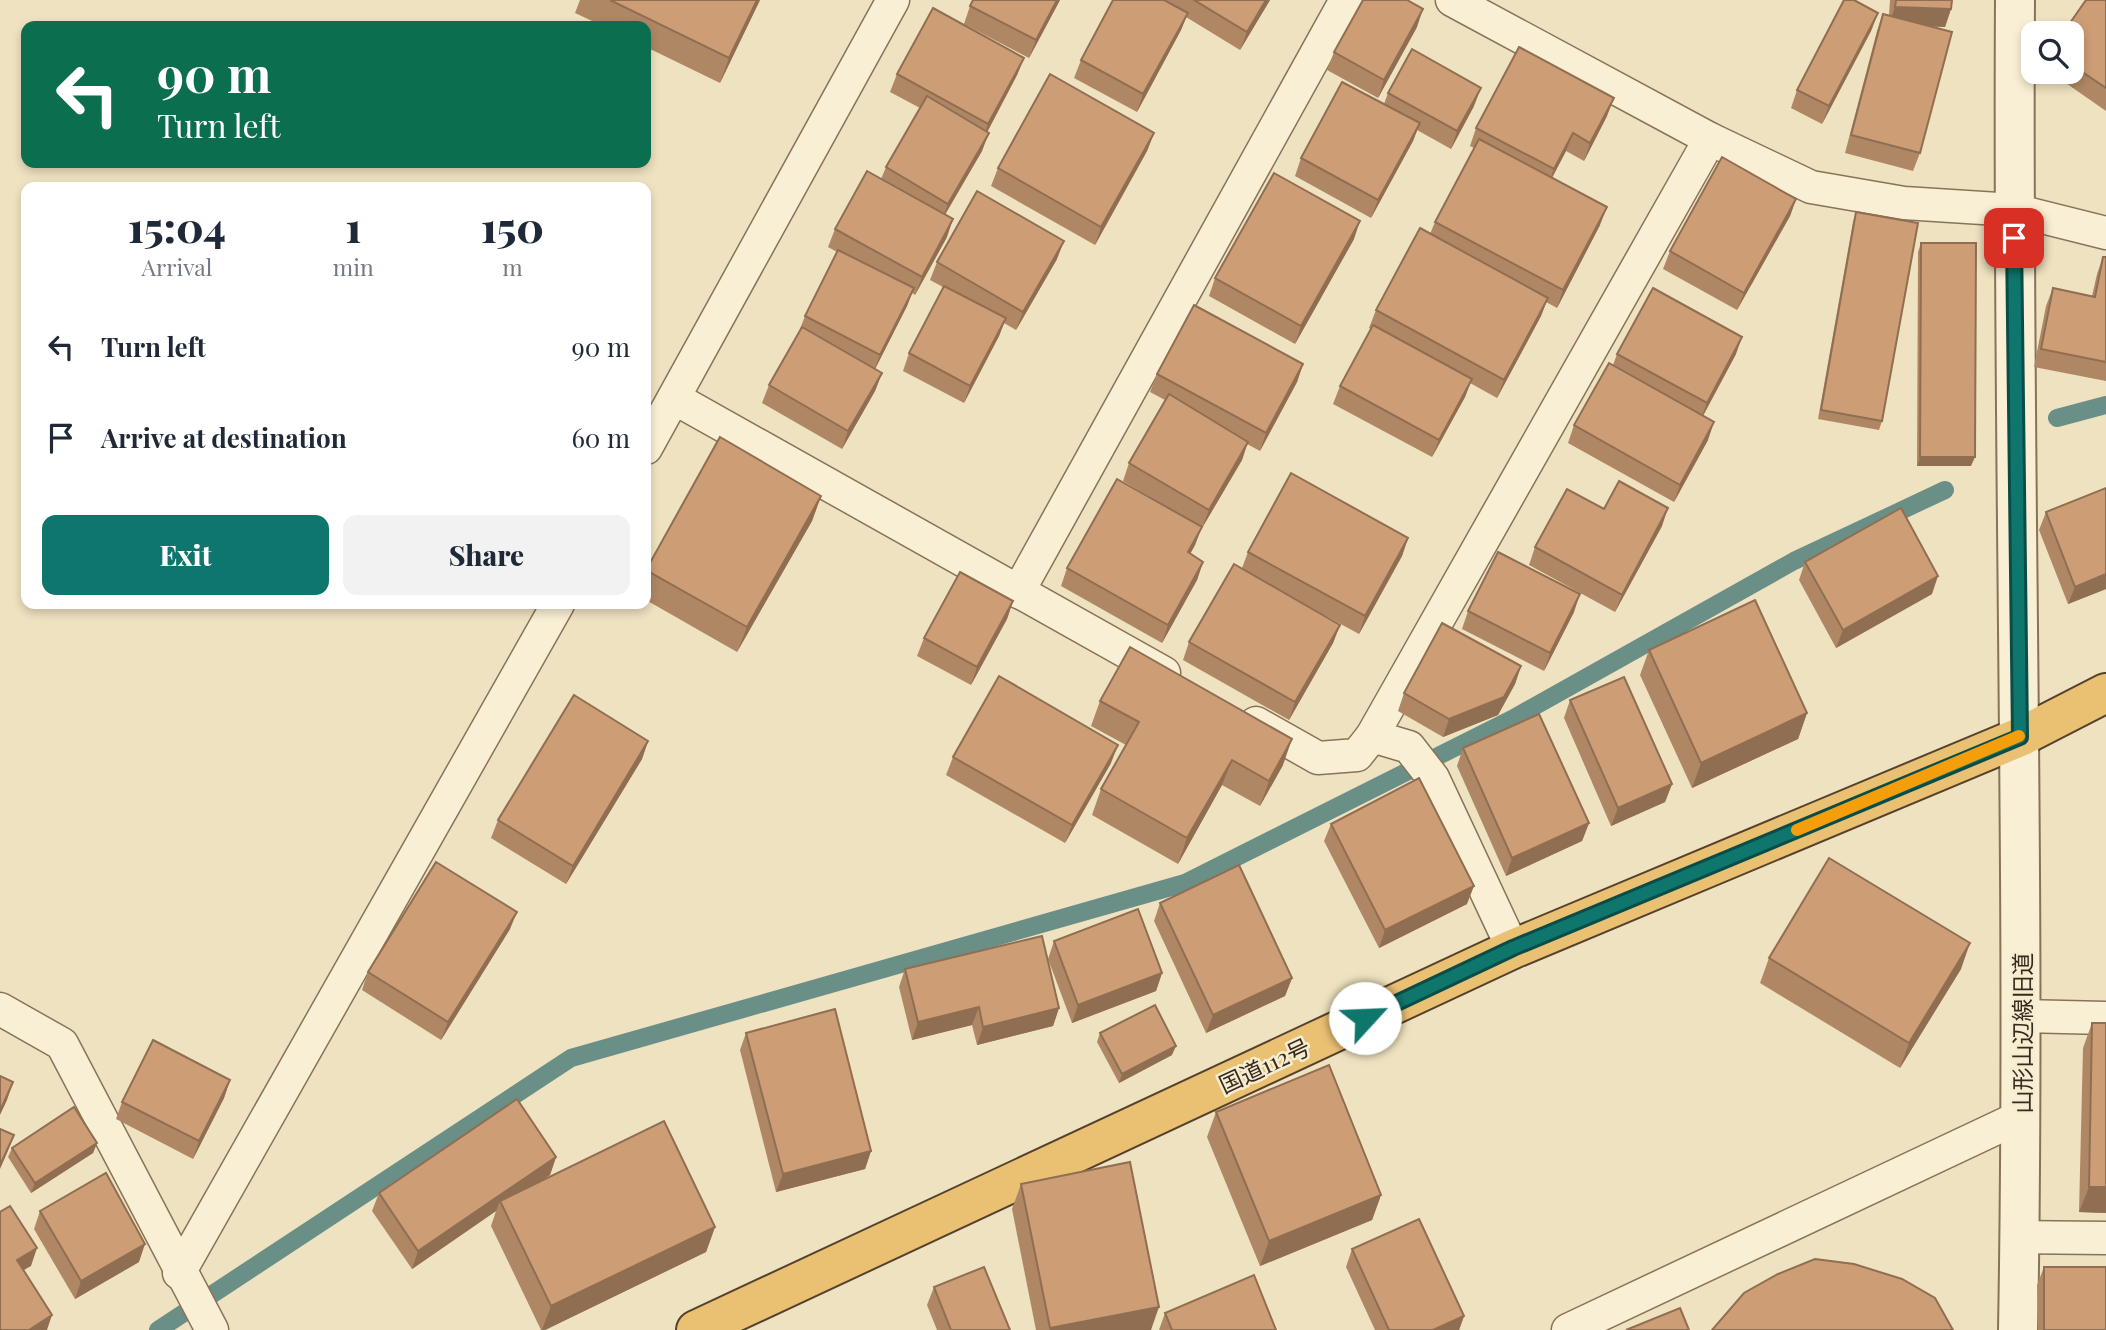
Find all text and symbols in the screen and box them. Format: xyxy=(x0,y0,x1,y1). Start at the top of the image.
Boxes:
map controls xyxy=(2021,21,2084,84)
button: search xyxy=(2021,21,2084,84)
text: 90 m xyxy=(157,40,271,105)
icon: left xyxy=(42,49,133,140)
text: Turn left xyxy=(157,103,281,146)
text: 15:04 xyxy=(128,198,226,254)
text: 1 xyxy=(345,198,361,254)
text: 150 xyxy=(481,198,544,254)
pin xyxy=(1984,208,2044,268)
icon: arrive xyxy=(1995,219,2033,257)
text: Arrival xyxy=(142,251,212,282)
text: min xyxy=(333,251,374,282)
text: m xyxy=(502,251,523,282)
icon: left xyxy=(42,328,80,366)
text: Turn left xyxy=(101,329,206,364)
text: 90 m xyxy=(572,329,630,364)
icon: arrive xyxy=(42,419,80,457)
text: Arrive at destination xyxy=(101,420,347,455)
text: 60 m xyxy=(571,420,630,455)
button: Exit xyxy=(42,515,329,595)
button: Share xyxy=(343,515,630,595)
street label: 山形山辺線旧道 xyxy=(2006,953,2037,1114)
position arrow xyxy=(1328,981,1402,1055)
street label: 国道112号 xyxy=(1213,1030,1315,1100)

